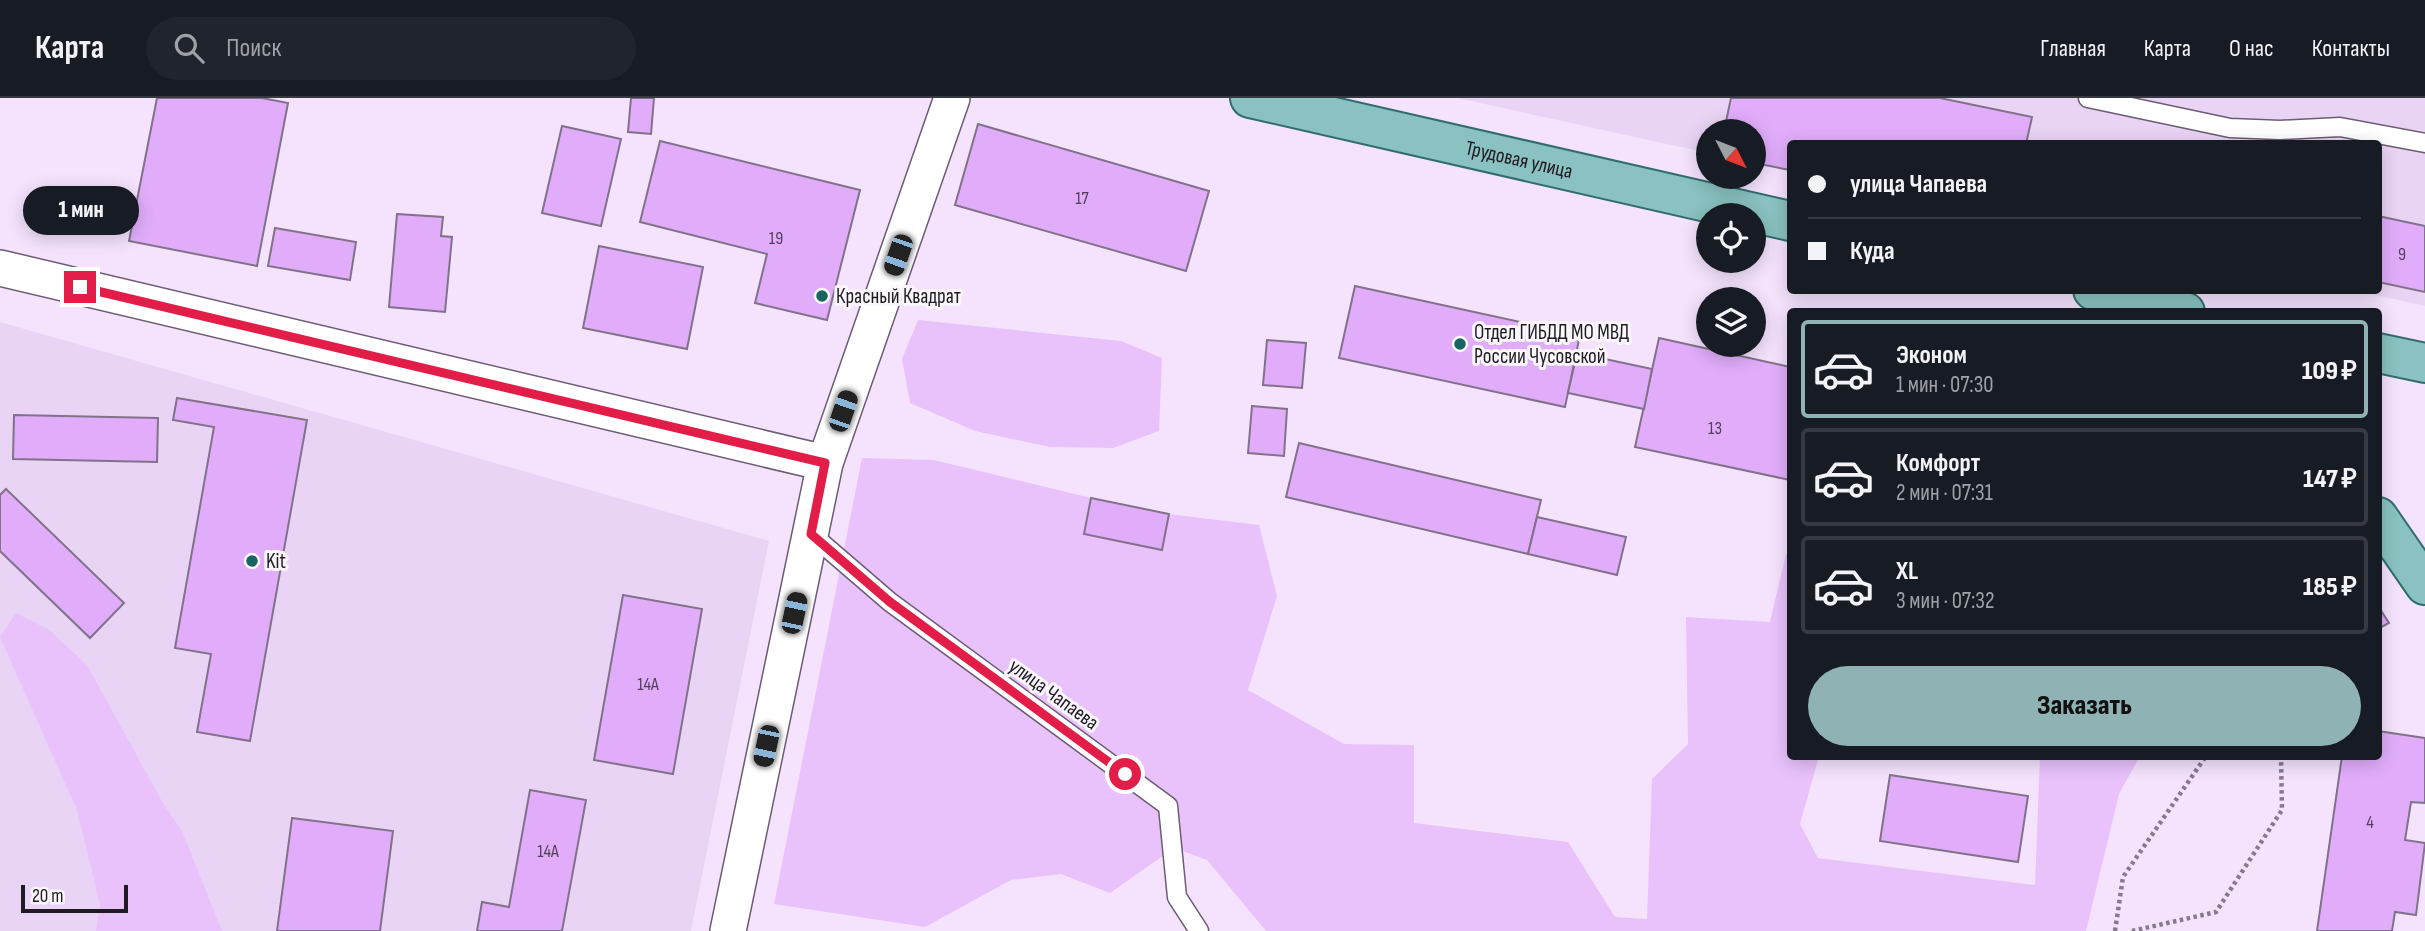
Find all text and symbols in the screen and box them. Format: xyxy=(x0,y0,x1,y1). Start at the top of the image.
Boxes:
search box xyxy=(146,17,636,80)
text: Карта xyxy=(35,28,104,68)
icon: search xyxy=(170,29,208,67)
text: Поиск xyxy=(226,33,281,64)
text: Главная xyxy=(2040,34,2106,63)
text: Карта xyxy=(2144,34,2191,63)
text: О нас xyxy=(2229,34,2274,63)
text: Контакты xyxy=(2312,34,2390,63)
north arrow xyxy=(1696,119,1766,189)
map controls xyxy=(1696,119,1766,357)
street label: Трудовая улица xyxy=(1463,135,1575,184)
text: улица Чапаева xyxy=(1850,169,1987,200)
callout: 1 мин xyxy=(22,186,138,234)
house number: 17 xyxy=(1075,188,1090,209)
text: 1 мин xyxy=(58,196,104,224)
button: locate xyxy=(1696,203,1766,273)
house number: 19 xyxy=(769,228,783,249)
car xyxy=(882,232,915,278)
text: Куда xyxy=(1850,236,1895,267)
house number: 9 xyxy=(2398,244,2406,265)
route end xyxy=(64,271,96,303)
place label: Красный Квадрат xyxy=(836,284,961,309)
button: layers xyxy=(1696,287,1766,357)
marker: Красный Квадрат xyxy=(814,288,830,304)
place label: Отдел ГИБДД МО МВД России Чусовской xyxy=(1474,320,1629,369)
marker: Отдел ГИБДД МО МВД России Чусовской xyxy=(1452,336,1468,352)
icon: car xyxy=(1812,338,1875,401)
text: Эконом xyxy=(1896,340,1967,371)
text: 109 ₽ xyxy=(2302,356,2357,387)
text: 1 мин · 07:30 xyxy=(1896,371,1994,399)
car xyxy=(827,388,860,434)
house number: 13 xyxy=(1708,418,1722,439)
icon: car xyxy=(1812,446,1875,509)
text: Комфорт xyxy=(1896,448,1980,479)
text: 147 ₽ xyxy=(2303,464,2357,495)
text: 2 мин · 07:31 xyxy=(1896,479,1993,507)
place label: Kit xyxy=(266,549,286,574)
marker: Kit xyxy=(244,553,260,569)
icon: car xyxy=(1812,554,1875,617)
text: XL xyxy=(1896,556,1918,587)
text: 185 ₽ xyxy=(2303,572,2357,603)
text: 3 мин · 07:32 xyxy=(1896,587,1994,615)
car xyxy=(780,590,809,636)
street label: улица Чапаева xyxy=(1004,654,1103,735)
button: Заказать xyxy=(1808,666,2361,746)
house number: 14А xyxy=(637,674,659,695)
car xyxy=(752,723,781,769)
route start xyxy=(1109,758,1141,790)
house number: 4 xyxy=(2366,812,2374,833)
house number: 14А xyxy=(537,841,559,862)
scale bar xyxy=(21,882,128,914)
text: 20 m xyxy=(32,885,64,908)

